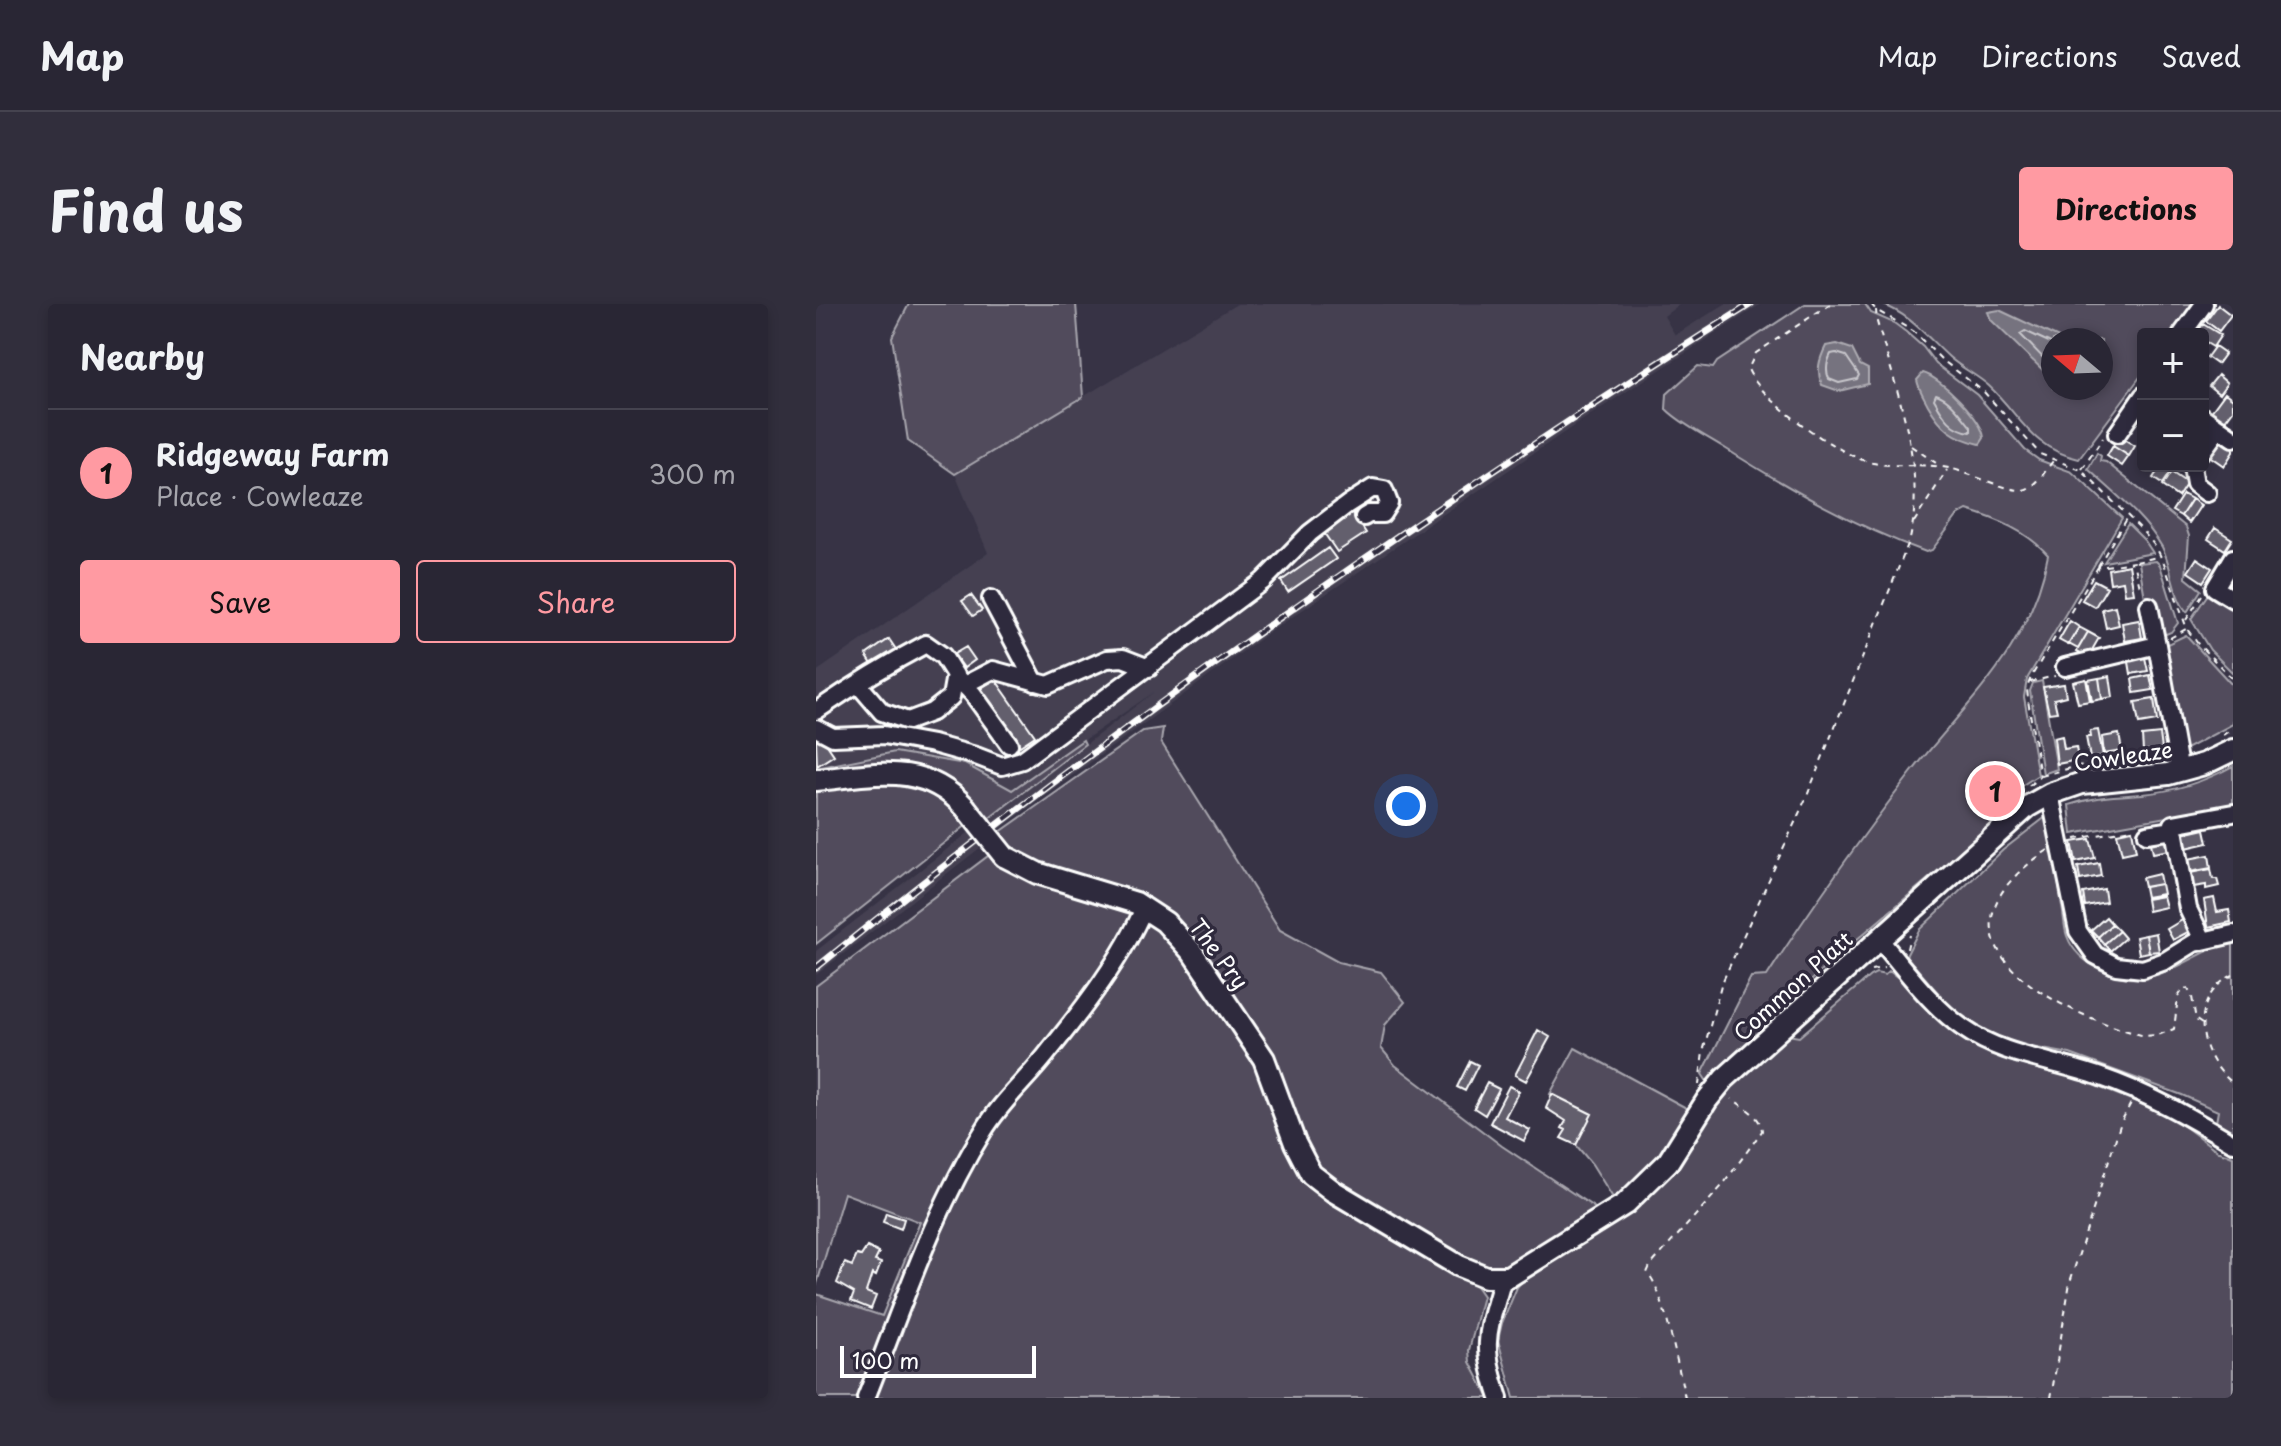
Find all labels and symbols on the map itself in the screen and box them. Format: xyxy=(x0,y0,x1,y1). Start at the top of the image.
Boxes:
north arrow xyxy=(2041,328,2113,400)
street label: Cowleaze xyxy=(2071,732,2175,778)
pin: 1 xyxy=(1969,761,2021,821)
your location xyxy=(1386,786,1426,826)
street label: The Pry xyxy=(1182,911,1258,995)
street label: Common Platt xyxy=(1725,922,1859,1048)
scale bar xyxy=(840,1342,1036,1378)

